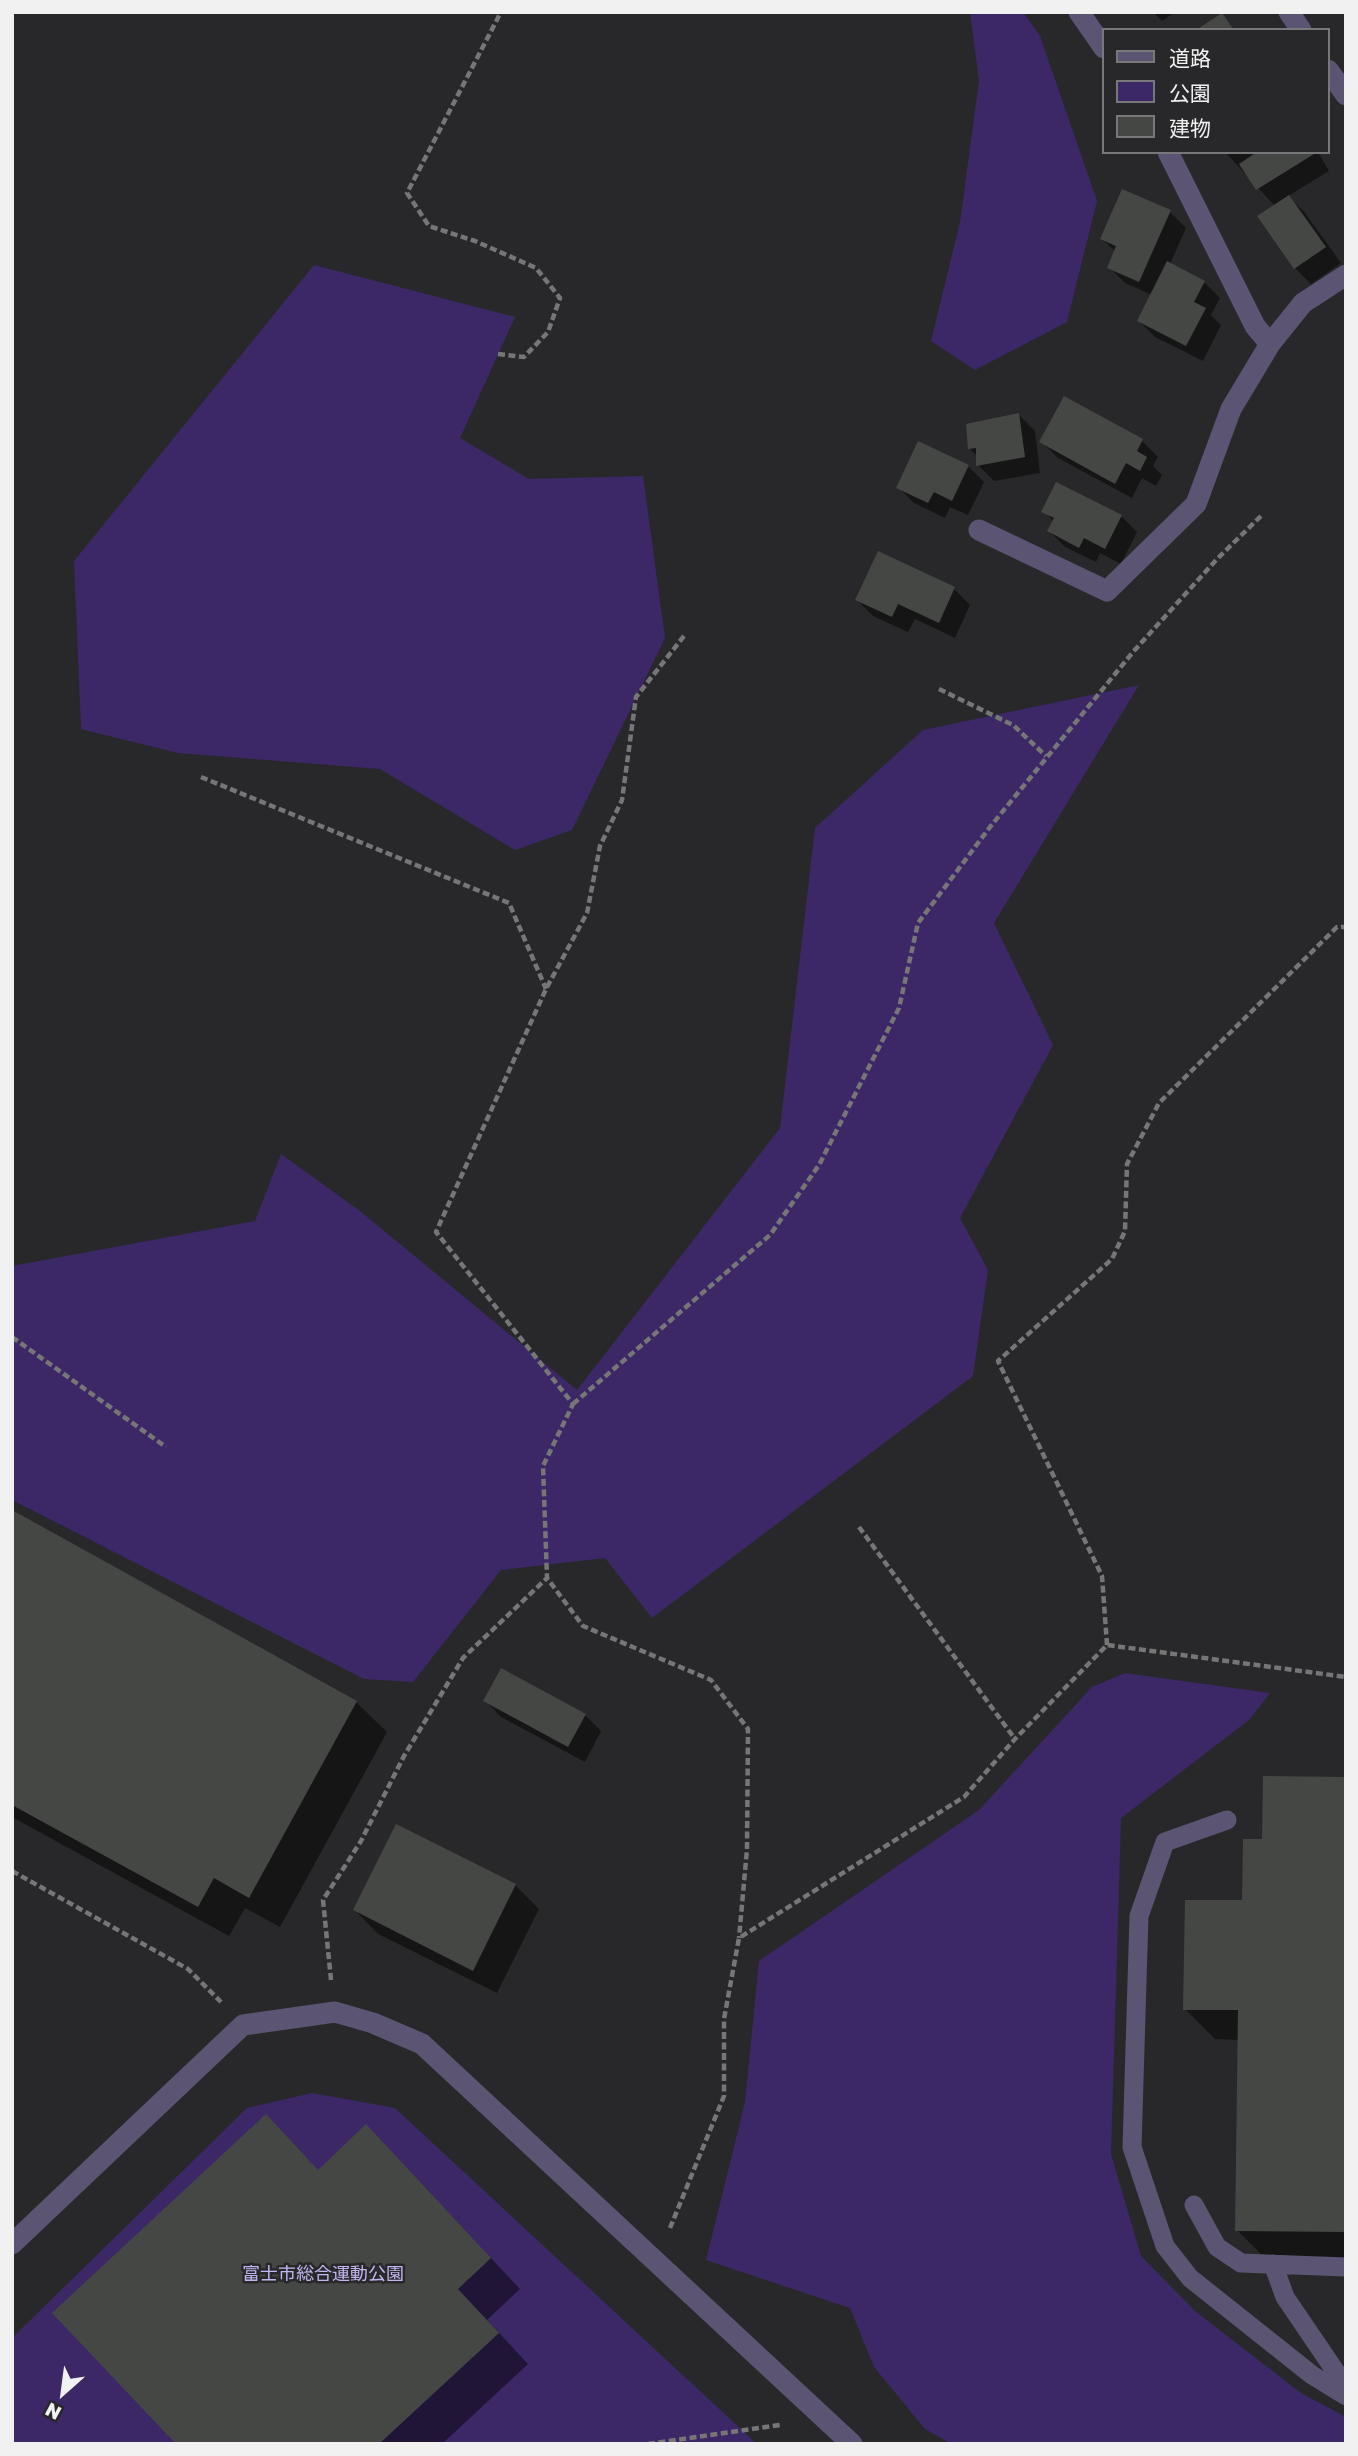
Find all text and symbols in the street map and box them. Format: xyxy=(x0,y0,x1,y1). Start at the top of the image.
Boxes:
legend xyxy=(1102,28,1330,154)
text: 道路 xyxy=(1169,45,1211,71)
text: 公園 xyxy=(1169,80,1211,106)
text: 建物 xyxy=(1169,115,1211,141)
park label: 富士市総合運動公園 xyxy=(242,2263,404,2285)
north arrow xyxy=(28,2358,98,2428)
text: N xyxy=(41,2398,65,2426)

